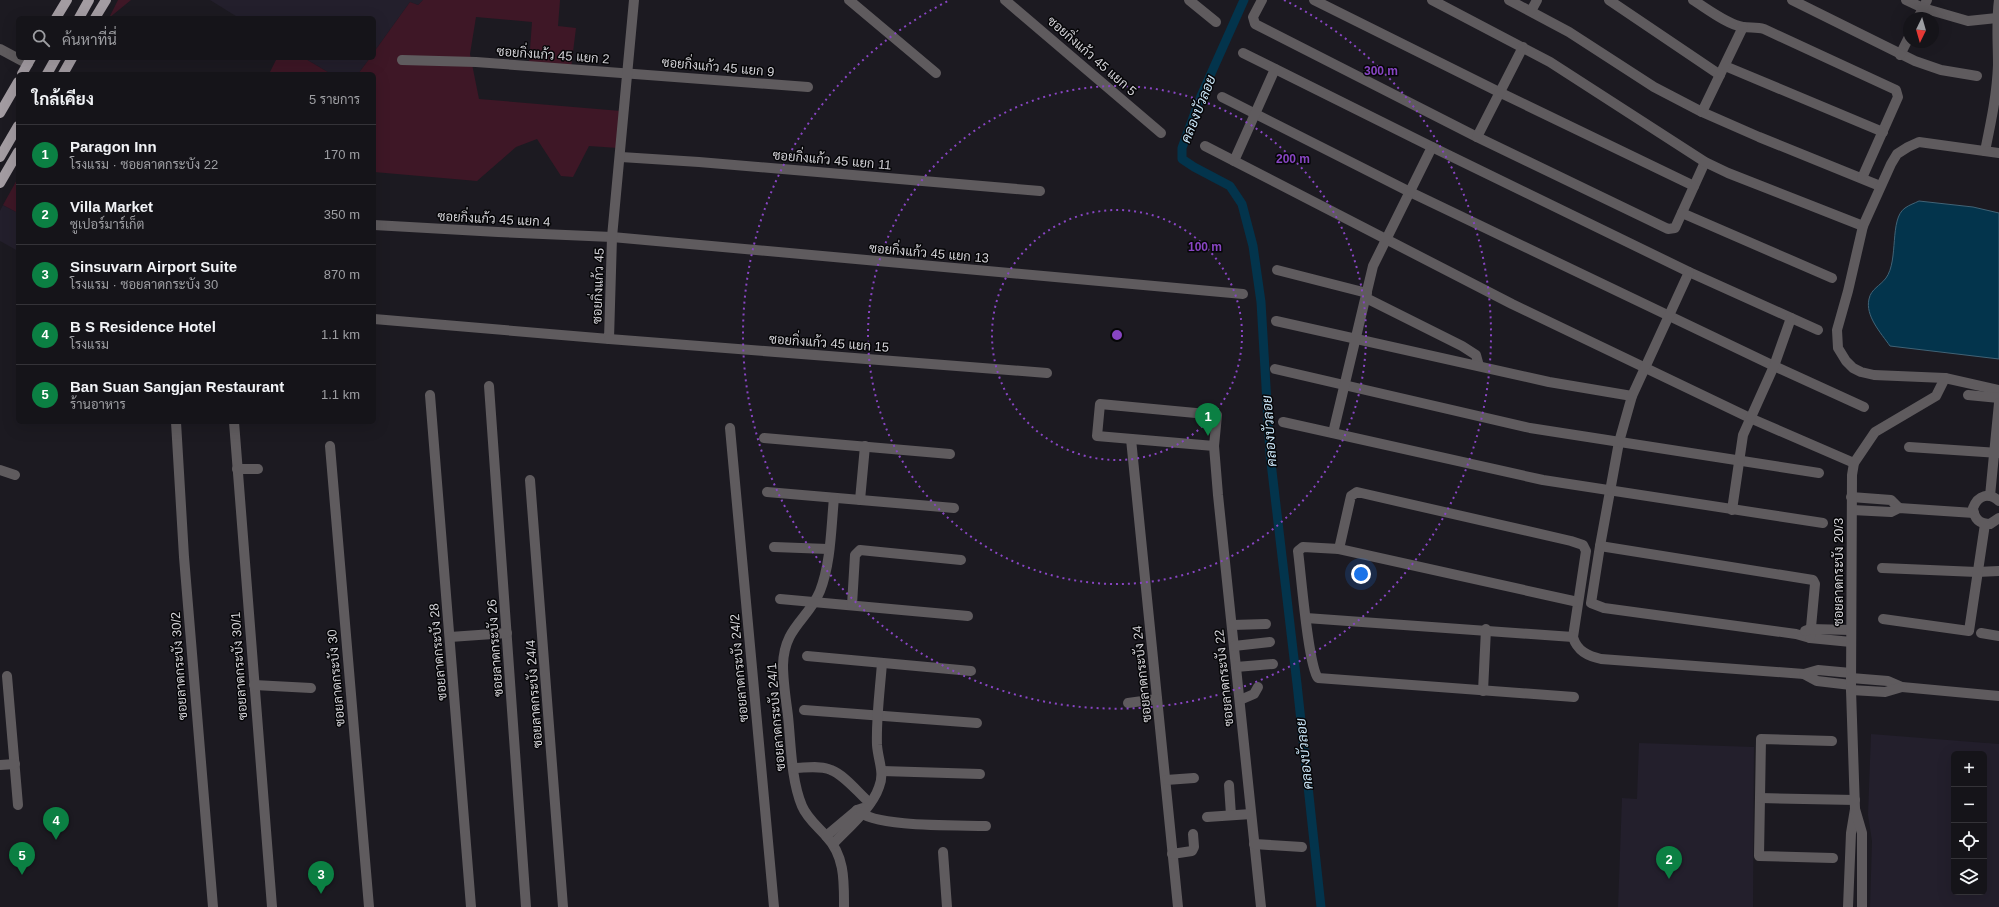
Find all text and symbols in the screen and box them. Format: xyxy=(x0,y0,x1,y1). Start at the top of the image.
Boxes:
street label: ซอยกิ่งแก้ว 45 แยก 5 xyxy=(1044,10,1142,99)
north arrow xyxy=(1903,12,1939,48)
search box xyxy=(16,16,376,60)
icon: search xyxy=(30,27,52,49)
text: ค้นหาที่นี่ xyxy=(62,31,117,48)
street label: ซอยกิ่งแก้ว 45 แยก 2 xyxy=(496,39,610,66)
street label: ซอยกิ่งแก้ว 45 แยก 9 xyxy=(661,50,775,79)
text: 300 m xyxy=(1364,64,1398,78)
water label: คลองบัวลอย xyxy=(1177,73,1219,145)
text: ใกล้เคียง xyxy=(32,90,94,109)
text: 5 รายการ xyxy=(309,92,360,107)
text: Paragon Inn xyxy=(70,138,157,155)
street label: ซอยกิ่งแก้ว 45 แยก 11 xyxy=(772,143,893,173)
text: 1 xyxy=(41,147,49,162)
text: 170 m xyxy=(324,147,360,162)
text: 200 m xyxy=(1276,152,1310,166)
text: โรงแรม · ซอยลาดกระบัง 22 xyxy=(70,157,218,172)
text: Villa Market xyxy=(70,198,153,215)
street label: ซอยกิ่งแก้ว 45 แยก 4 xyxy=(437,204,551,229)
text: 2 xyxy=(41,207,49,222)
text: 350 m xyxy=(324,207,360,222)
text: ซูเปอร์มาร์เก็ต xyxy=(70,217,144,232)
street label: ซอยกิ่งแก้ว 45 แยก 13 xyxy=(868,236,990,266)
text: 100 m xyxy=(1188,240,1222,254)
street label: ซอยกิ่งแก้ว 45 xyxy=(585,247,607,324)
text: Sinsuvarn Airport Suite xyxy=(70,258,237,275)
text: 3 xyxy=(41,267,49,282)
text: 870 m xyxy=(324,267,360,282)
text: โรงแรม · ซอยลาดกระบัง 30 xyxy=(70,277,218,292)
text: B S Residence Hotel xyxy=(70,318,216,335)
text: 4 xyxy=(41,327,49,342)
text: 1.1 km xyxy=(321,327,360,342)
street label: ซอยกิ่งแก้ว 45 แยก 15 xyxy=(768,327,890,355)
centre of rings xyxy=(1110,328,1124,342)
text: โรงแรม xyxy=(70,337,109,352)
text: Ban Suan Sangjan Restaurant xyxy=(70,378,284,395)
text: 5 xyxy=(41,387,49,402)
text: 1.1 km xyxy=(321,387,360,402)
water label: คลองบัวลอย xyxy=(1259,395,1279,467)
text: ร้านอาหาร xyxy=(70,397,126,412)
pin: 1 xyxy=(1195,403,1221,436)
street label: ซอยลาดกระบัง 20/3 xyxy=(1831,518,1846,626)
your location xyxy=(1351,564,1371,584)
street label: ซอยลาดกระบัง 26 xyxy=(484,599,506,697)
street label: ซอยลาดกระบัง 28 xyxy=(426,603,450,701)
street label: ซอยลาดกระบัง 30/2 xyxy=(168,611,190,721)
street label: ซอยลาดกระบัง 30/1 xyxy=(228,611,250,721)
street label: ซอยลาดกระบัง 24/2 xyxy=(727,613,751,723)
street label: ซอยลาดกระบัง 24 xyxy=(1129,625,1155,723)
street label: ซอยลาดกระบัง 30 xyxy=(324,629,348,727)
street label: ซอยลาดกระบัง 22 xyxy=(1211,629,1237,727)
street label: ซอยลาดกระบัง 24/4 xyxy=(523,639,545,749)
street label: ซอยลาดกระบัง 24/1 xyxy=(764,662,788,772)
water label: คลองบัวลอย xyxy=(1292,718,1316,790)
map controls xyxy=(1951,751,1987,895)
button: + xyxy=(1951,751,1987,787)
button: − xyxy=(1951,787,1987,823)
pin: 4 xyxy=(43,807,69,840)
button: locate xyxy=(1951,823,1987,859)
pin: 5 xyxy=(9,842,35,875)
pin: 2 xyxy=(1656,846,1682,879)
button: layers xyxy=(1951,859,1987,895)
pin: 3 xyxy=(308,861,334,894)

